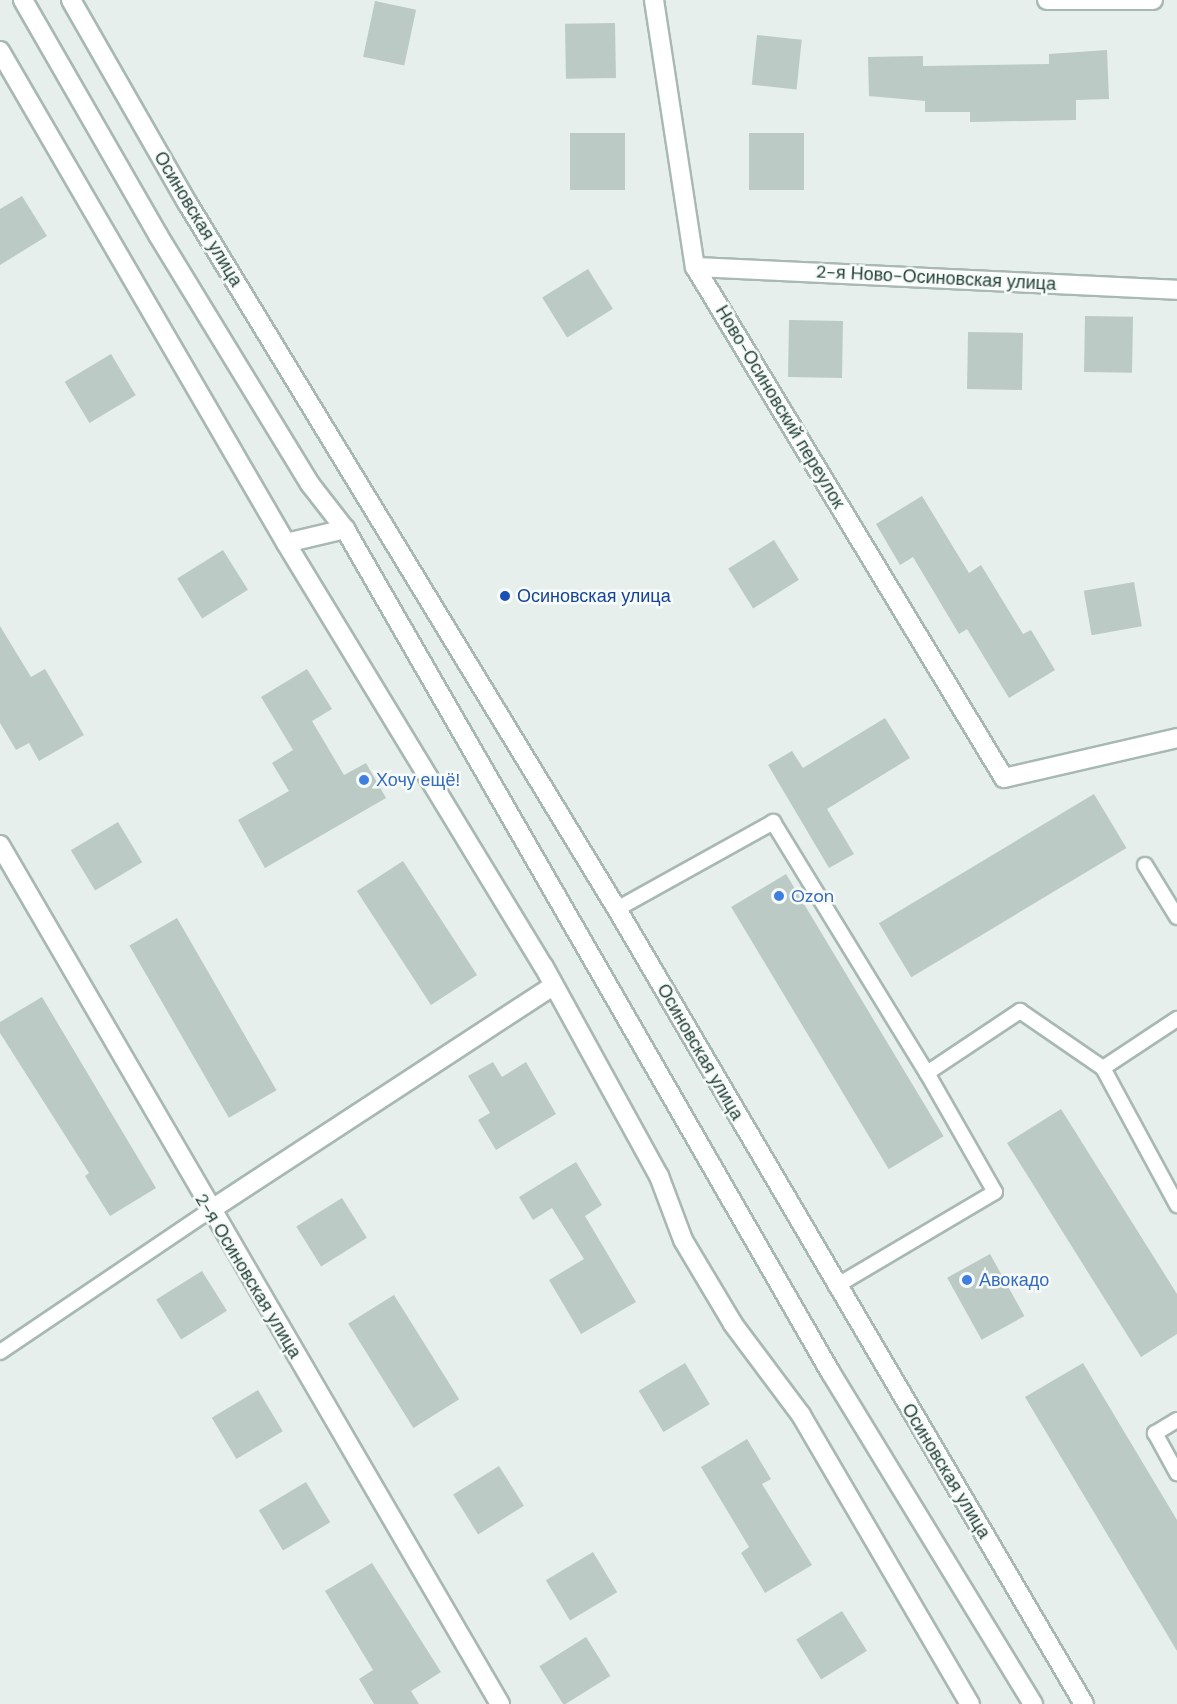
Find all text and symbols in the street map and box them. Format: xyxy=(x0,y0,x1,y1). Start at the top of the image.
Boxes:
street label: Осиновская улица xyxy=(149,148,247,290)
street label: 2-я Ново-Осиновская улица xyxy=(815,261,1057,295)
street label: Ново-Осиновский переулок xyxy=(711,302,849,512)
place label: Осиновская улица xyxy=(517,585,671,607)
marker: Осиновская улица xyxy=(498,589,512,603)
place label: Хочу ещё! xyxy=(376,769,460,791)
marker: Хочу ещё! xyxy=(357,773,371,787)
place label: Ozon xyxy=(791,885,834,907)
marker: Ozon xyxy=(772,889,786,903)
street label: Осиновская улица xyxy=(652,980,748,1124)
street label: 2-я Осиновская улица xyxy=(190,1190,306,1362)
place label: Авокадо xyxy=(979,1269,1049,1291)
marker: Авокадо xyxy=(960,1273,974,1287)
street label: Осиновская улица xyxy=(897,1400,995,1542)

